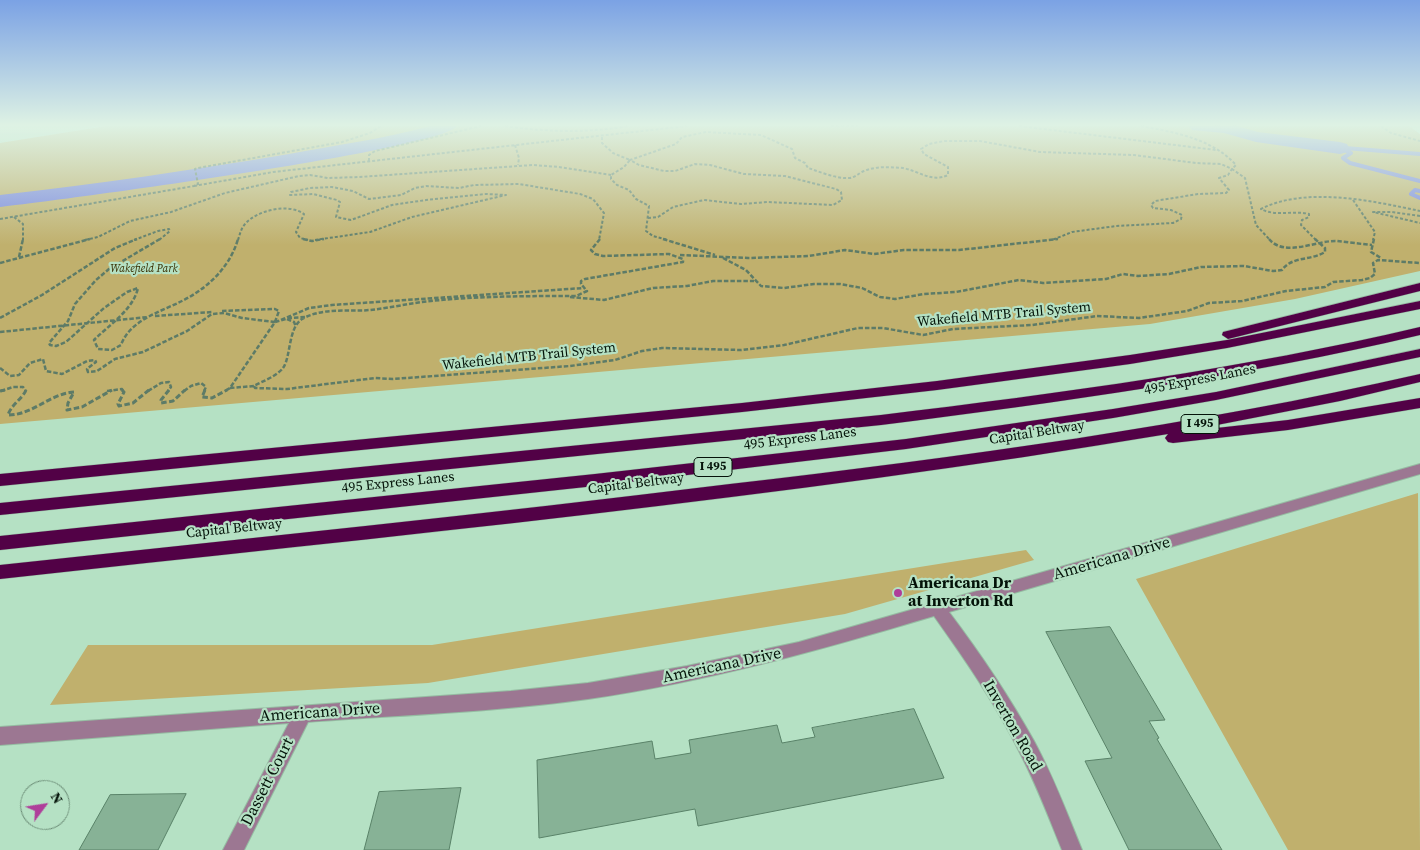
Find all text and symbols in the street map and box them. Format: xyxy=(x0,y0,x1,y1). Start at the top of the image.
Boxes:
park label: Wakefield Park xyxy=(110,262,178,276)
street label: Wakefield MTB Trail System xyxy=(916,299,1092,331)
street label: Wakefield MTB Trail System xyxy=(441,340,617,374)
street label: 495 Express Lanes xyxy=(1143,361,1257,399)
road number: I 495 xyxy=(1181,414,1219,434)
street label: Capital Beltway xyxy=(988,417,1086,449)
street label: 495 Express Lanes xyxy=(743,424,857,454)
road number: I 495 xyxy=(694,458,732,477)
street label: 495 Express Lanes xyxy=(341,469,455,497)
street label: Capital Beltway xyxy=(587,470,685,498)
street label: Capital Beltway xyxy=(185,516,283,542)
street label: Americana Drive xyxy=(1051,533,1173,585)
place label: Americana Dr at Inverton Rd xyxy=(908,574,1013,612)
marker: Americana Dr at Inverton Rd xyxy=(892,587,904,599)
street label: Americana Drive xyxy=(661,644,783,688)
street label: Inverton Road xyxy=(978,677,1046,775)
street label: Americana Drive xyxy=(259,699,381,727)
street label: Dassett Court xyxy=(238,735,298,829)
north arrow xyxy=(20,780,70,830)
text: N xyxy=(46,788,68,807)

